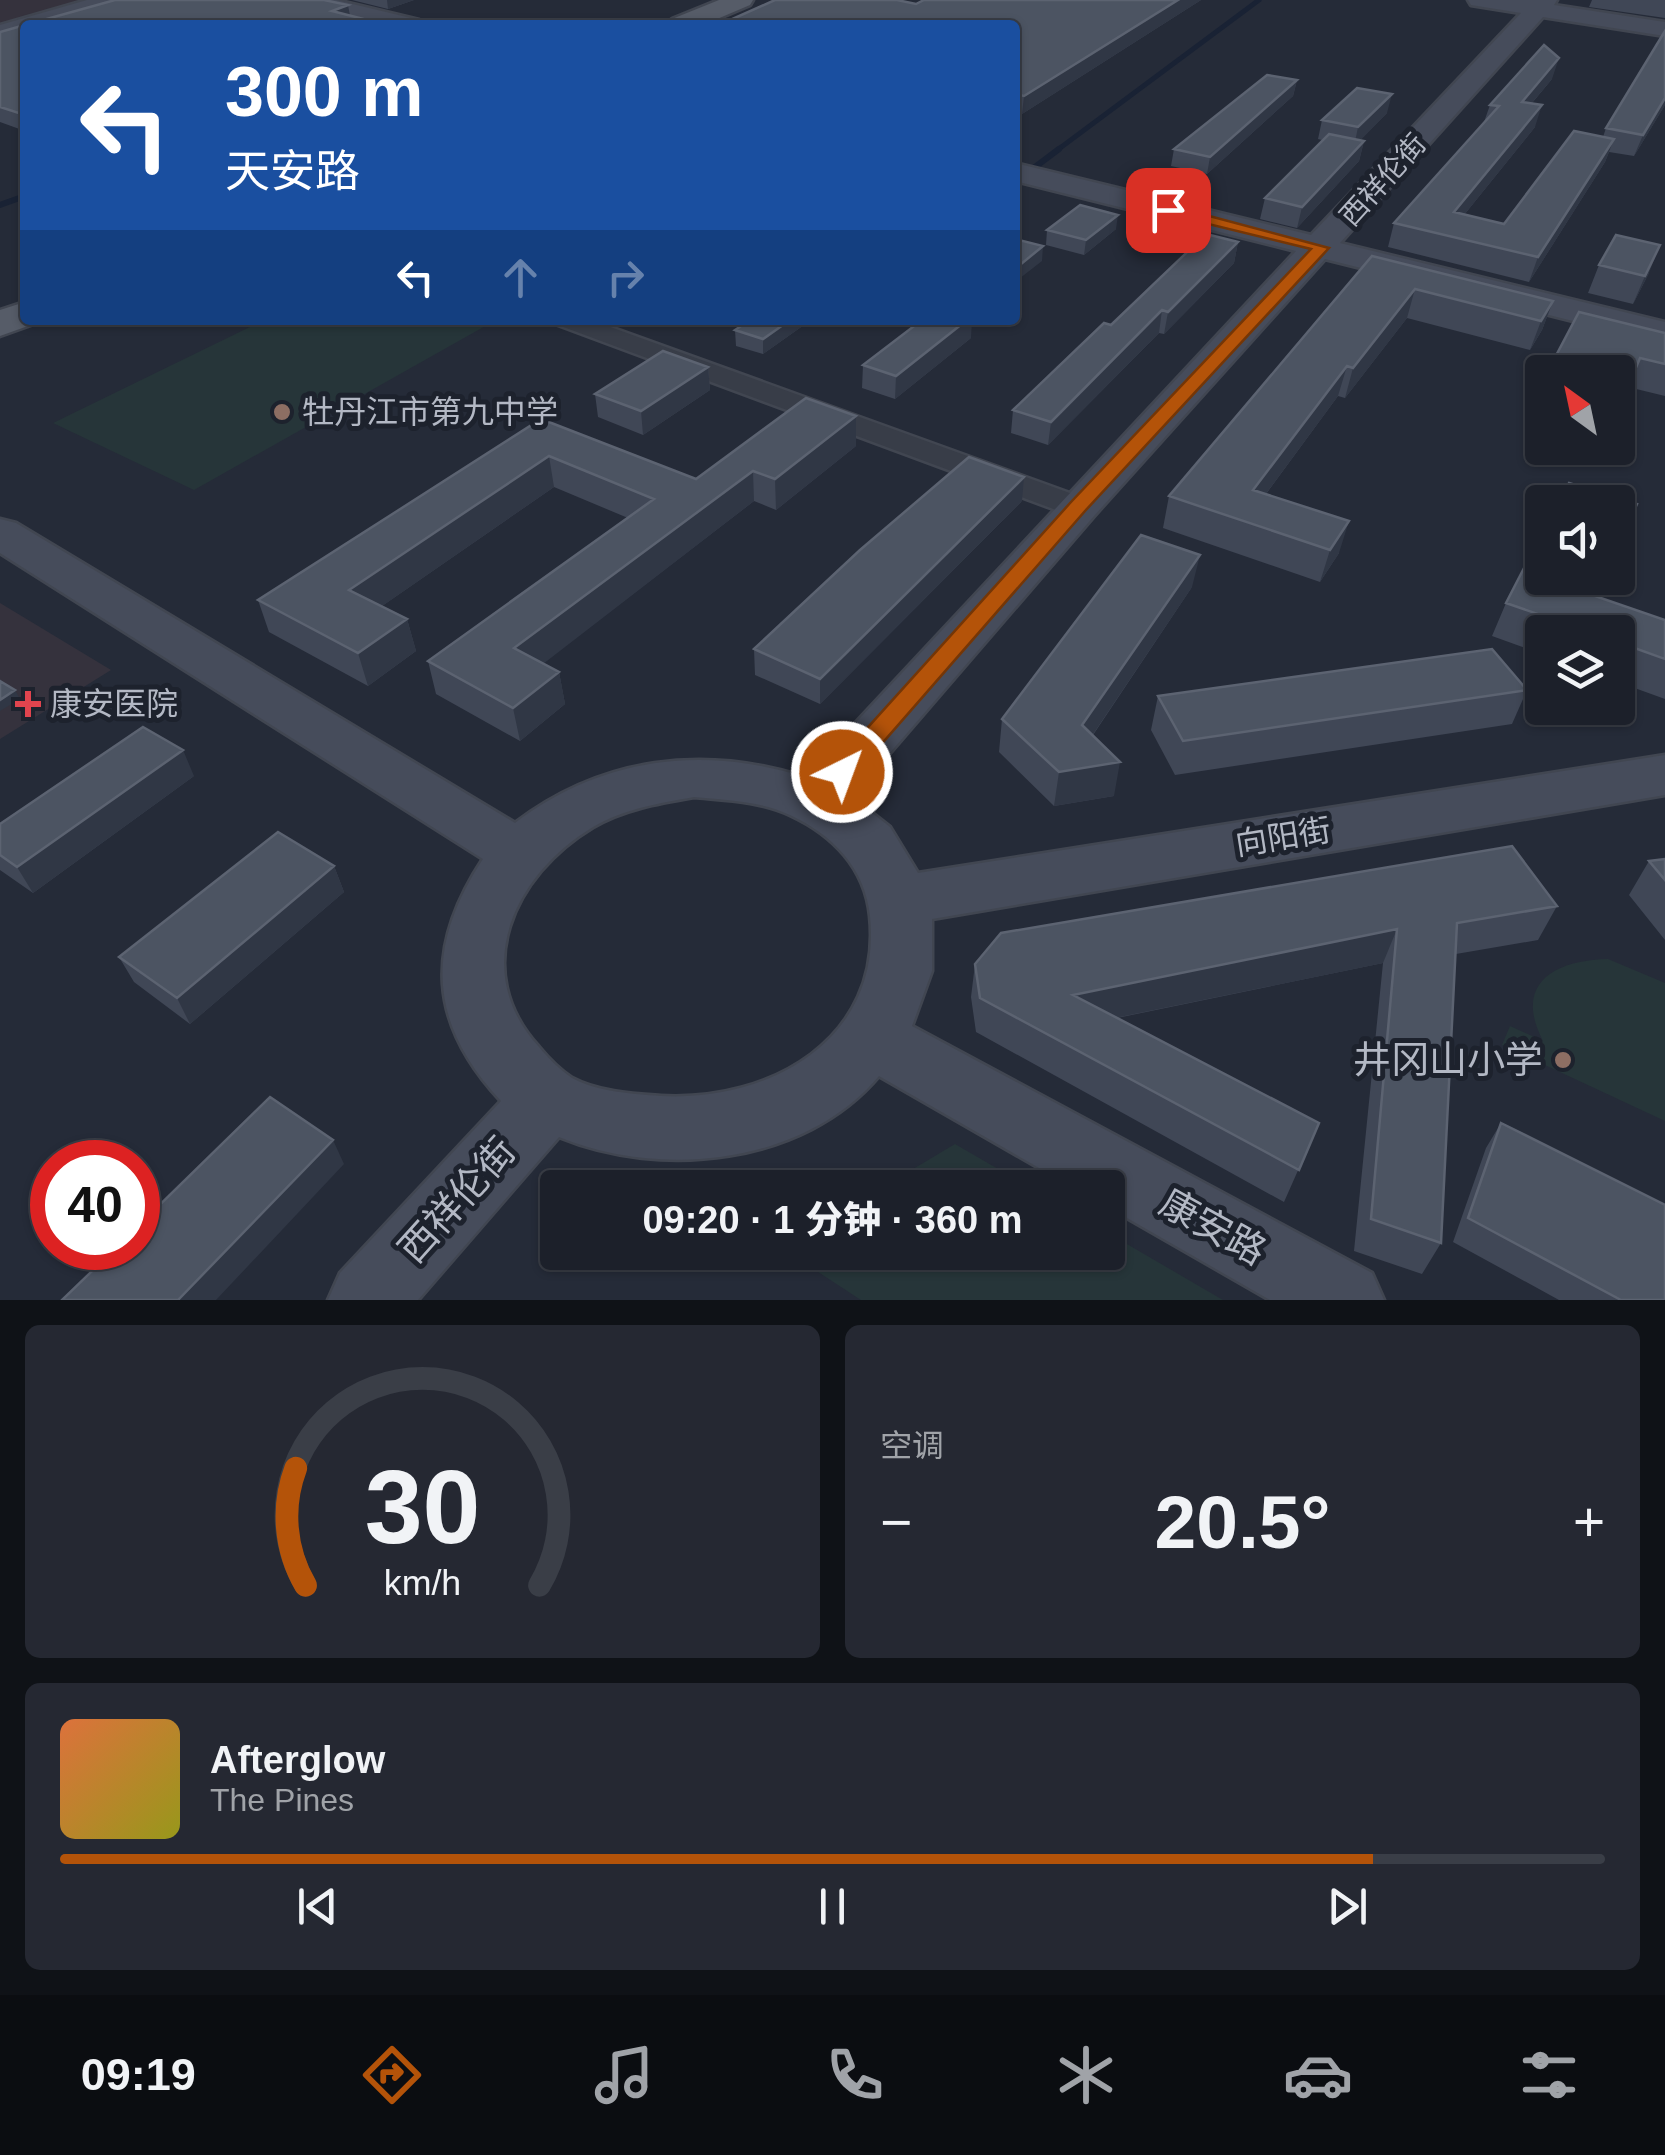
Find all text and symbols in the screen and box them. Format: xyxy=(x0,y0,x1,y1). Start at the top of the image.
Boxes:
text: 300 m xyxy=(225,53,423,131)
icon: left xyxy=(60,60,190,190)
street label: 西祥伦街 xyxy=(1334,128,1432,232)
text: 天安路 xyxy=(225,146,360,197)
pin xyxy=(1126,168,1211,253)
icon: arrive xyxy=(1141,183,1196,238)
icon: left xyxy=(388,250,443,305)
icon: ahead xyxy=(493,250,548,305)
icon: right xyxy=(598,250,653,305)
north arrow xyxy=(1525,355,1635,465)
map controls xyxy=(1525,355,1635,725)
place label: 牡丹江市第九中学 xyxy=(302,394,558,430)
marker: 牡丹江市第九中学 xyxy=(271,401,293,423)
button: sound xyxy=(1525,485,1635,595)
button: layers xyxy=(1525,615,1635,725)
place label: 康安医院 xyxy=(50,686,178,722)
marker: 康安医院 xyxy=(15,691,41,717)
position arrow xyxy=(790,720,894,824)
street label: 向阳街 xyxy=(1233,812,1333,862)
place label: 井冈山小学 xyxy=(1353,1039,1543,1081)
marker: 井冈山小学 xyxy=(1552,1049,1574,1071)
street label: 西祥伦街 xyxy=(391,1129,523,1271)
speed limit sign: 40 xyxy=(30,1140,160,1270)
street label: 康安路 xyxy=(1153,1181,1273,1273)
text: 09:20 · 1 分钟 · 360 m xyxy=(642,1199,1023,1241)
text: 空调 xyxy=(880,1428,944,1464)
text: 30 xyxy=(365,1449,480,1565)
text: 20.5° xyxy=(1155,1480,1330,1564)
text: − xyxy=(880,1491,912,1553)
text: + xyxy=(1573,1491,1605,1553)
text: km/h xyxy=(384,1563,461,1603)
text: Afterglow xyxy=(210,1739,385,1781)
text: The Pines xyxy=(210,1782,354,1818)
icon: previous xyxy=(290,1879,345,1934)
icon: pause xyxy=(805,1879,860,1934)
icon: next xyxy=(1320,1879,1375,1934)
icon: directions xyxy=(357,2040,427,2110)
icon: music xyxy=(589,2040,659,2110)
icon: phone xyxy=(820,2040,890,2110)
icon: climate xyxy=(1051,2040,1121,2110)
icon: car xyxy=(1283,2040,1353,2110)
icon: filters xyxy=(1514,2040,1584,2110)
text: 09:19 xyxy=(81,2049,196,2100)

